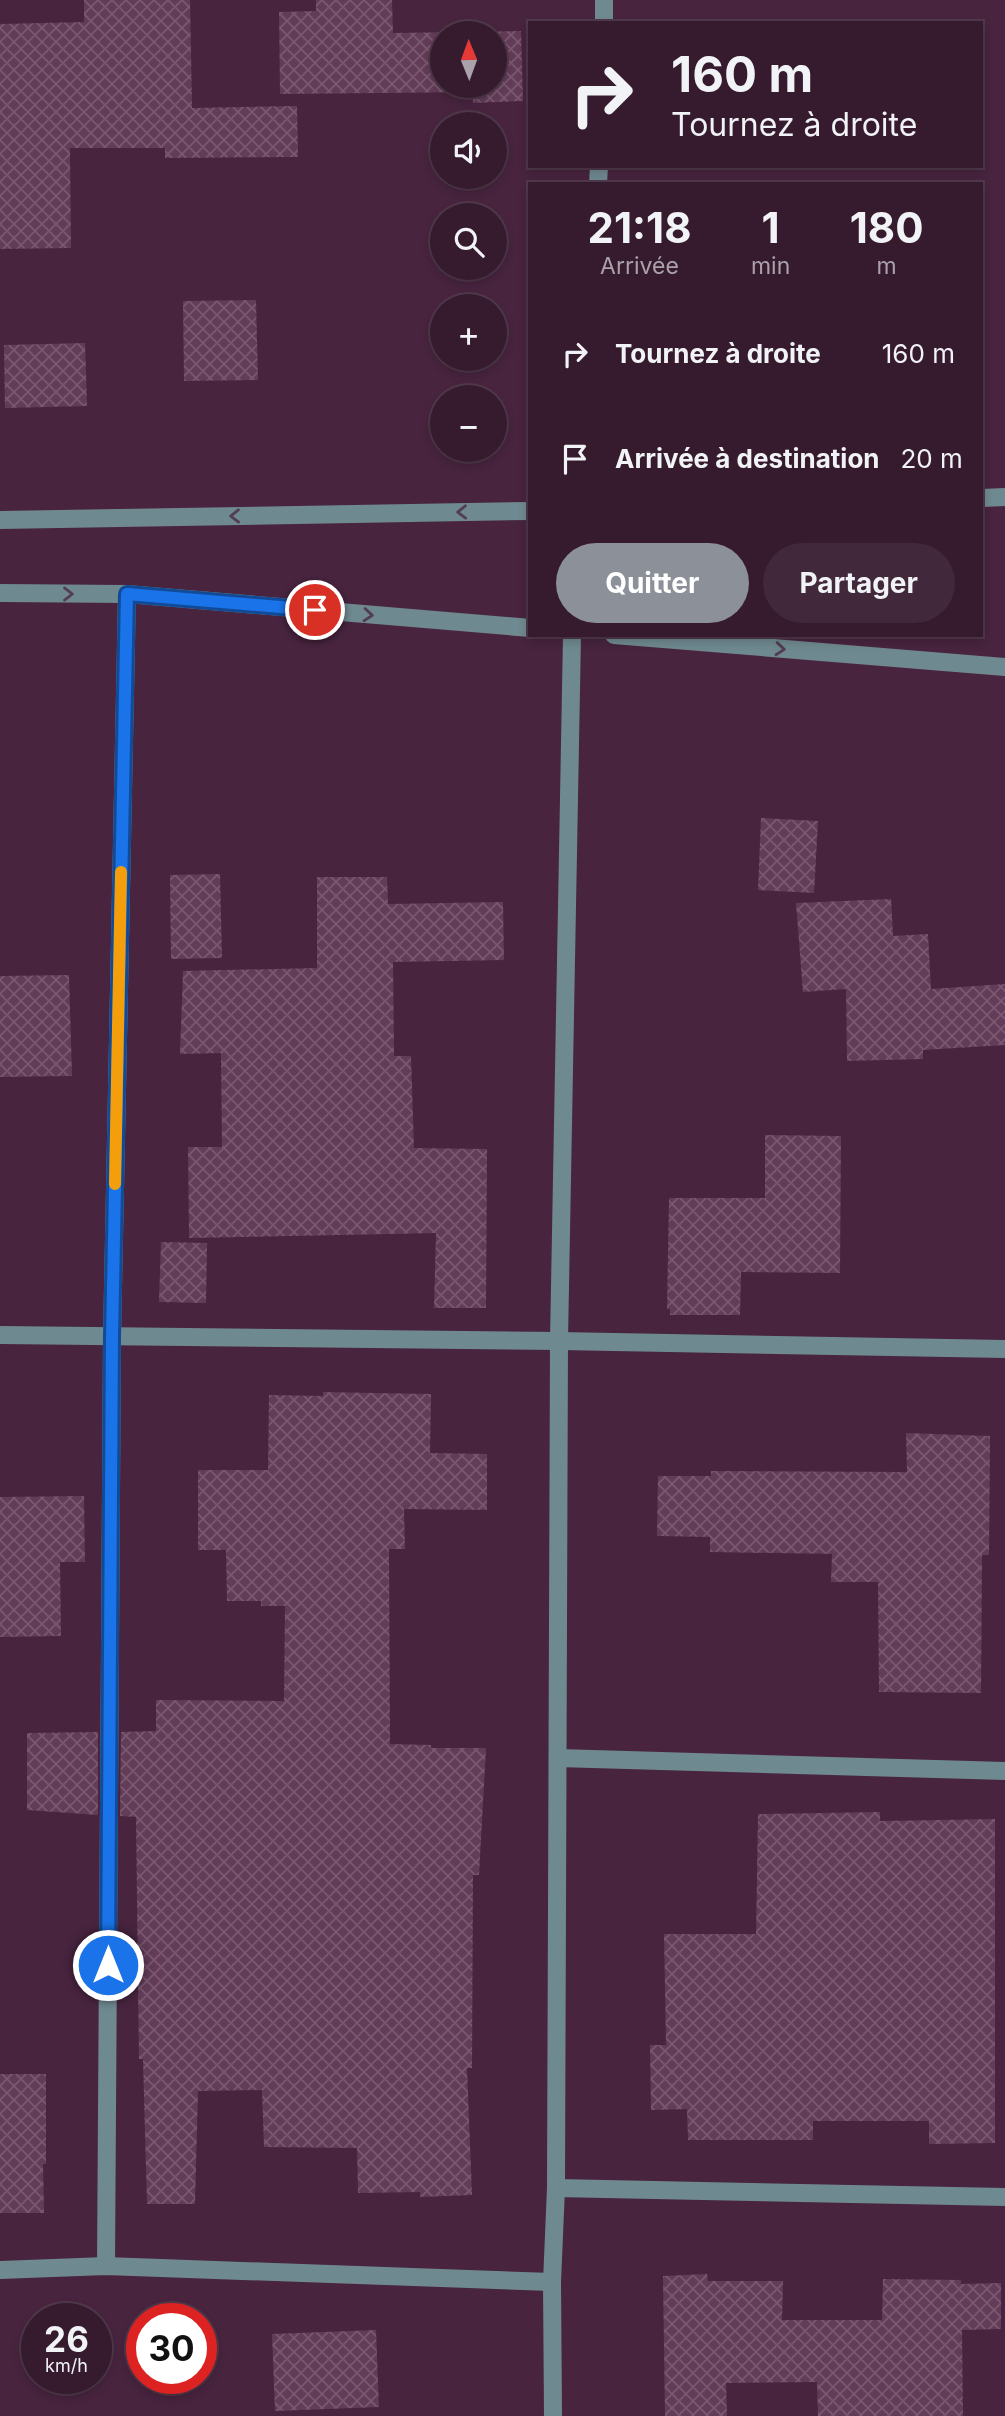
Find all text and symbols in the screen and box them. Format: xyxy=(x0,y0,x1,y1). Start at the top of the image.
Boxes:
north arrow xyxy=(430,21,508,98)
map controls xyxy=(430,21,507,462)
text: 160 m xyxy=(671,45,813,104)
icon: right xyxy=(556,49,647,140)
text: Tournez à droite xyxy=(671,105,917,144)
button: sound xyxy=(430,112,507,189)
text: 21:18 xyxy=(587,202,692,253)
text: 1 xyxy=(762,202,780,253)
text: 180 xyxy=(850,202,924,253)
button: search xyxy=(430,203,507,280)
text: Arrivée xyxy=(600,252,679,280)
text: min xyxy=(751,252,790,280)
text: m xyxy=(877,252,897,280)
button: + xyxy=(430,294,507,371)
icon: right xyxy=(556,335,594,373)
text: Tournez à droite xyxy=(615,338,821,369)
text: 160 m xyxy=(882,338,955,369)
button: − xyxy=(430,385,507,462)
icon: arrive xyxy=(556,440,594,478)
text: Arrivée à destination xyxy=(615,443,880,474)
text: 20 m xyxy=(901,443,963,474)
one-way arrow xyxy=(456,504,467,520)
one-way arrow xyxy=(229,508,239,524)
button: Quitter xyxy=(556,543,749,623)
button: Partager xyxy=(763,543,955,623)
pin xyxy=(285,580,345,640)
one-way arrow xyxy=(63,586,74,601)
icon: arrive xyxy=(296,591,334,629)
one-way arrow xyxy=(363,607,374,622)
one-way arrow xyxy=(774,641,785,656)
position arrow xyxy=(71,1928,145,2002)
speed limit sign: 30 xyxy=(126,2303,217,2394)
text: 26 xyxy=(44,2318,89,2360)
text: km/h xyxy=(45,2355,88,2376)

